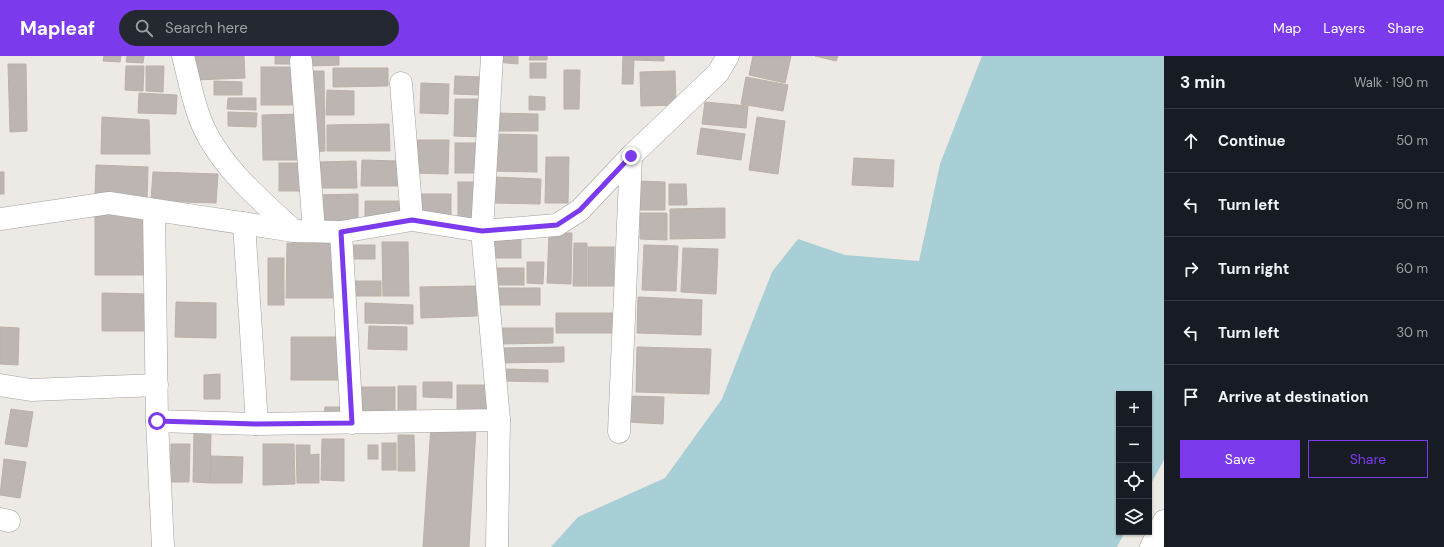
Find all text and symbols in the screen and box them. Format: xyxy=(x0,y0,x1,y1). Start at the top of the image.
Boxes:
search box xyxy=(119,10,399,46)
text: Mapleaf xyxy=(20,16,95,41)
icon: search xyxy=(133,17,155,39)
text: Search here xyxy=(165,18,248,38)
text: Map xyxy=(1273,19,1301,37)
text: Layers xyxy=(1323,19,1365,37)
text: Share xyxy=(1387,19,1424,37)
text: 3 min xyxy=(1180,71,1225,93)
text: Walk · 190 m xyxy=(1354,74,1428,91)
icon: ahead xyxy=(1180,130,1202,152)
text: Continue xyxy=(1218,131,1286,151)
text: 50 m xyxy=(1396,132,1428,149)
route end xyxy=(622,147,640,165)
icon: left xyxy=(1180,194,1202,216)
text: Turn left xyxy=(1218,195,1279,215)
text: 50 m xyxy=(1396,196,1428,213)
icon: right xyxy=(1180,258,1202,280)
text: Turn right xyxy=(1218,259,1289,279)
text: 60 m xyxy=(1396,260,1428,277)
icon: left xyxy=(1180,322,1202,344)
text: Turn left xyxy=(1218,323,1279,343)
text: 30 m xyxy=(1396,324,1428,341)
icon: arrive xyxy=(1180,386,1202,408)
text: Arrive at destination xyxy=(1218,387,1369,407)
map controls xyxy=(1116,391,1152,535)
button: + xyxy=(1116,391,1152,427)
route start xyxy=(148,412,166,430)
button: − xyxy=(1116,427,1152,463)
button: Save xyxy=(1180,440,1300,478)
button: Share xyxy=(1308,440,1428,478)
button: locate xyxy=(1116,463,1152,499)
button: layers xyxy=(1116,499,1152,535)

